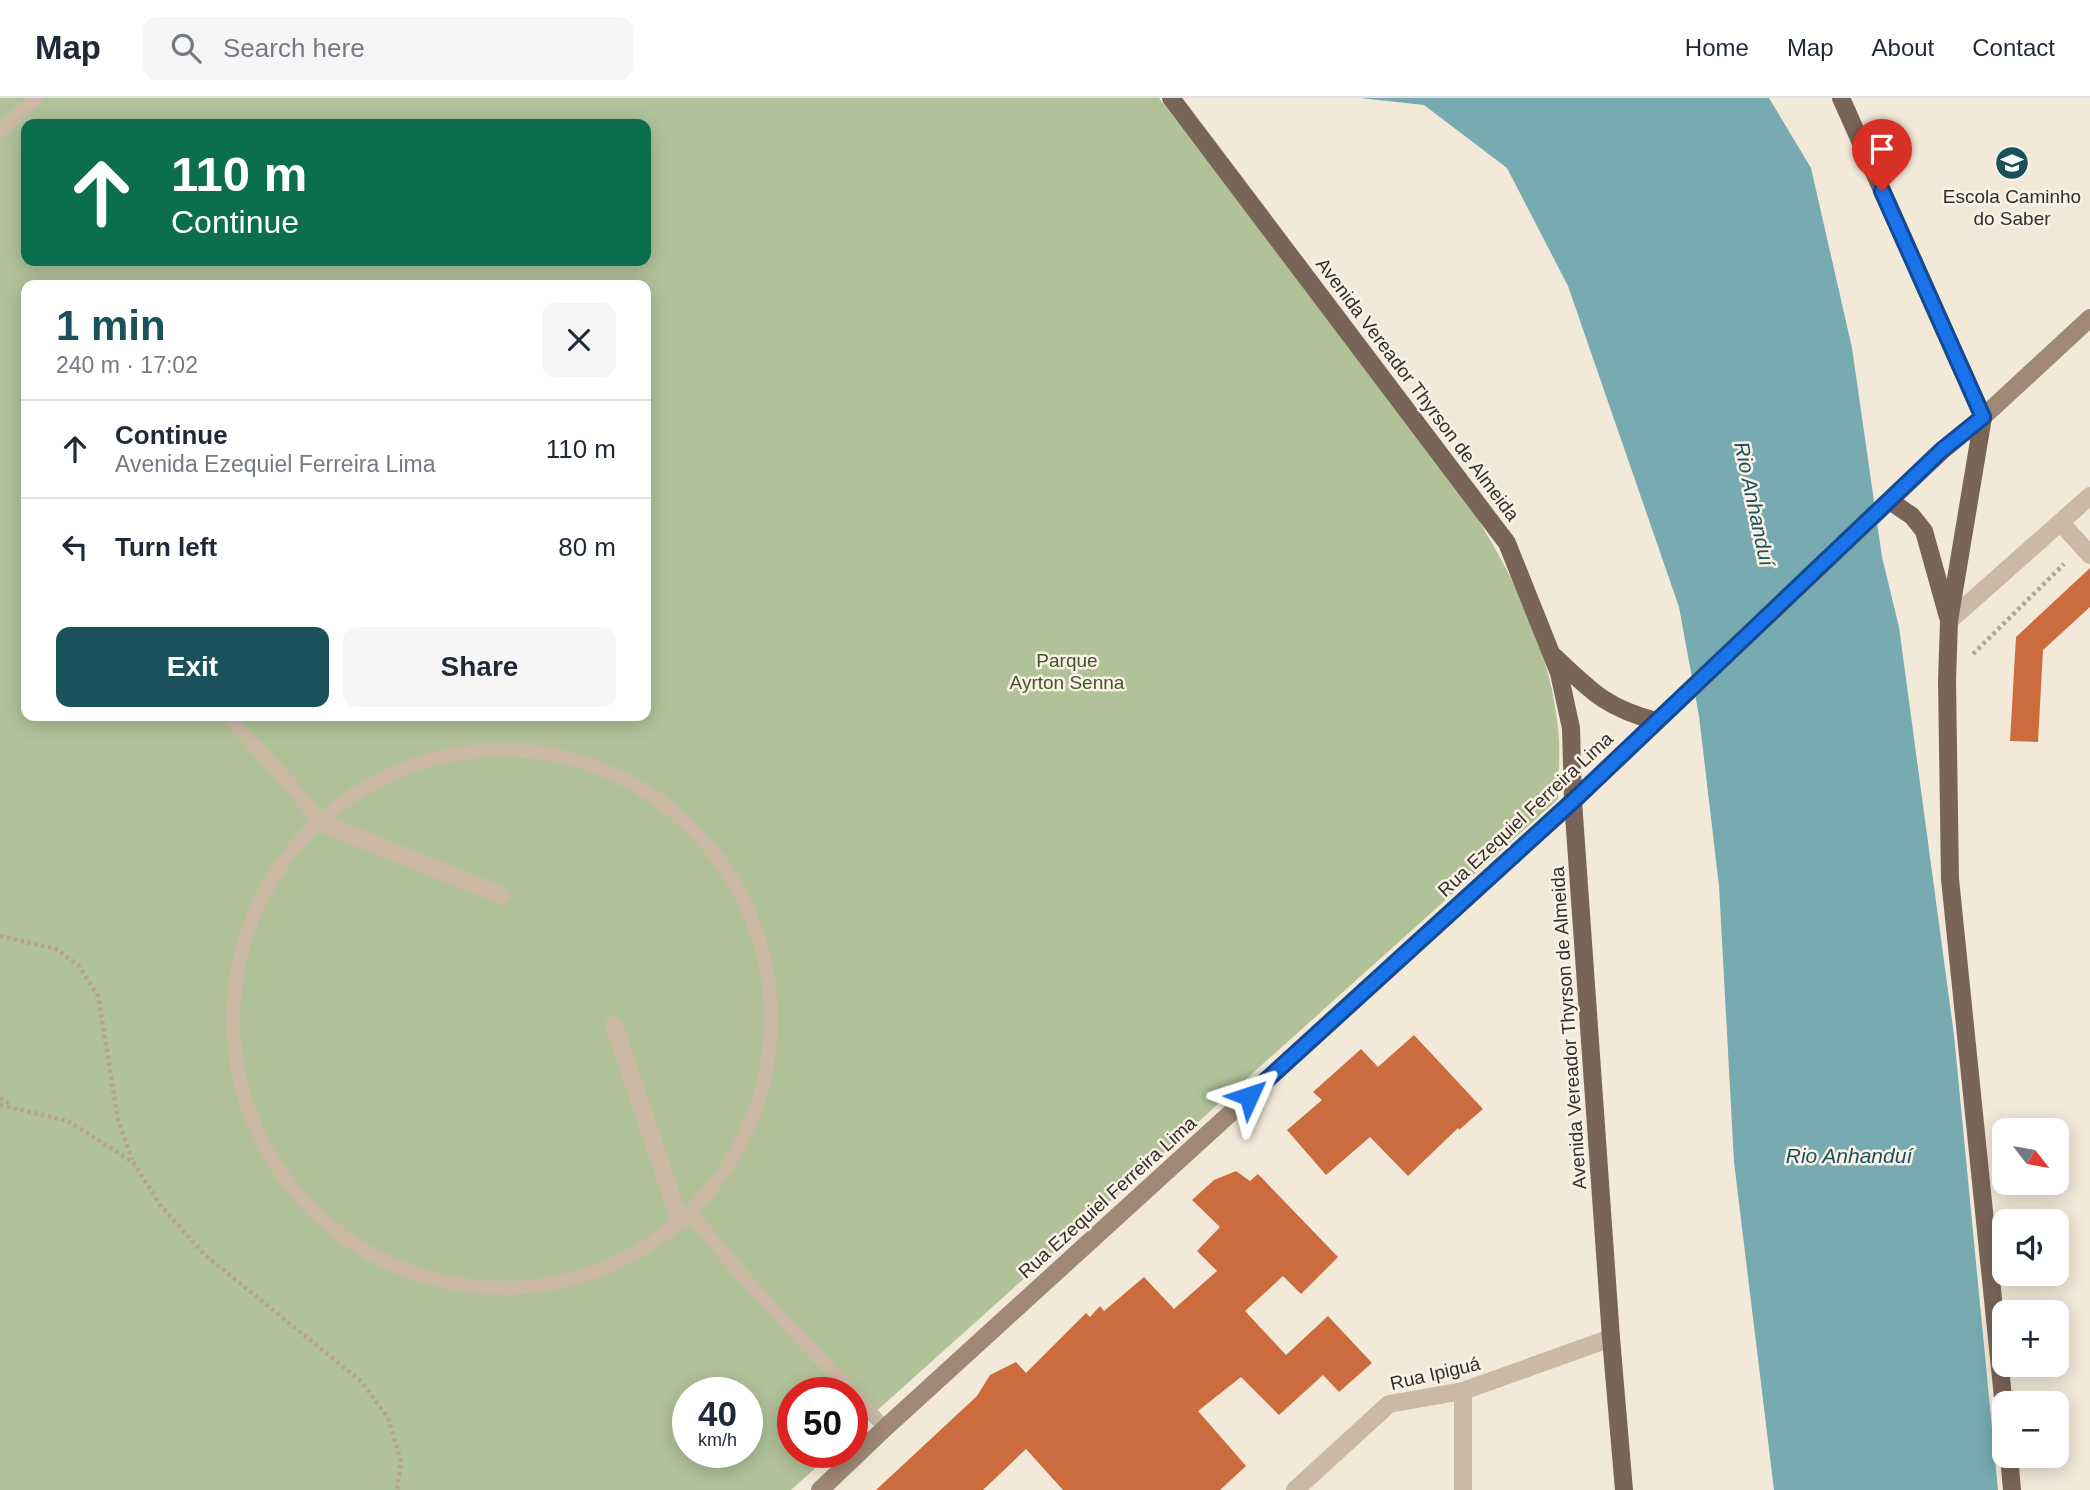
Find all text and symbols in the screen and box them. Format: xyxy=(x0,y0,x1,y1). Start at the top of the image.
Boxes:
search box xyxy=(143,17,633,80)
text: Map xyxy=(35,29,101,66)
icon: search xyxy=(167,29,205,67)
text: Search here xyxy=(223,33,365,63)
text: Home xyxy=(1685,34,1749,61)
text: Map xyxy=(1787,34,1834,61)
text: About xyxy=(1872,34,1934,61)
text: Contact xyxy=(1972,34,2055,61)
pin xyxy=(1852,119,1912,191)
icon: arrive xyxy=(1863,130,1901,168)
school or university icon: Escola Caminho do Saber xyxy=(1993,144,2031,182)
icon: ahead xyxy=(56,147,147,238)
text: 110 m xyxy=(171,147,307,201)
place label: Escola Caminho do Saber xyxy=(1943,186,2081,229)
text: Continue xyxy=(171,204,299,240)
street label: Avenida Vereador Thyrson de Almeida xyxy=(1312,254,1524,525)
text: 1 min xyxy=(56,302,166,349)
button: close xyxy=(542,303,616,377)
text: 240 m · 17:02 xyxy=(56,352,198,378)
text: Continue xyxy=(115,420,228,450)
icon: ahead xyxy=(56,430,94,468)
text: 110 m xyxy=(546,434,616,464)
water label: Rio Anhanduí xyxy=(1730,440,1779,570)
text: Avenida Ezequiel Ferreira Lima xyxy=(115,451,435,477)
icon: left xyxy=(56,528,94,566)
text: Turn left xyxy=(115,532,217,562)
text: 80 m xyxy=(558,532,616,562)
button: Exit xyxy=(56,627,329,707)
button: Share xyxy=(343,627,616,707)
park label: Parque Ayrton Senna xyxy=(1010,650,1125,693)
street label: Rua Ezequiel Ferreira Lima xyxy=(1434,728,1617,901)
street label: Avenida Vereador Thyrson de Almeida xyxy=(1547,865,1590,1190)
position arrow xyxy=(1212,1059,1286,1133)
street label: Rua Ezequiel Ferreira Lima xyxy=(1014,1112,1201,1283)
north arrow xyxy=(1992,1118,2068,1195)
map controls xyxy=(1992,1118,2069,1468)
water label: Rio Anhanduí xyxy=(1786,1144,1914,1167)
button: sound xyxy=(1992,1209,2069,1286)
button: + xyxy=(1992,1300,2069,1377)
street label: Rua Ipiguá xyxy=(1388,1353,1483,1394)
speed limit sign: 50 xyxy=(777,1377,868,1468)
button: − xyxy=(1992,1391,2069,1468)
text: 40 xyxy=(698,1394,737,1433)
text: km/h xyxy=(698,1430,737,1450)

